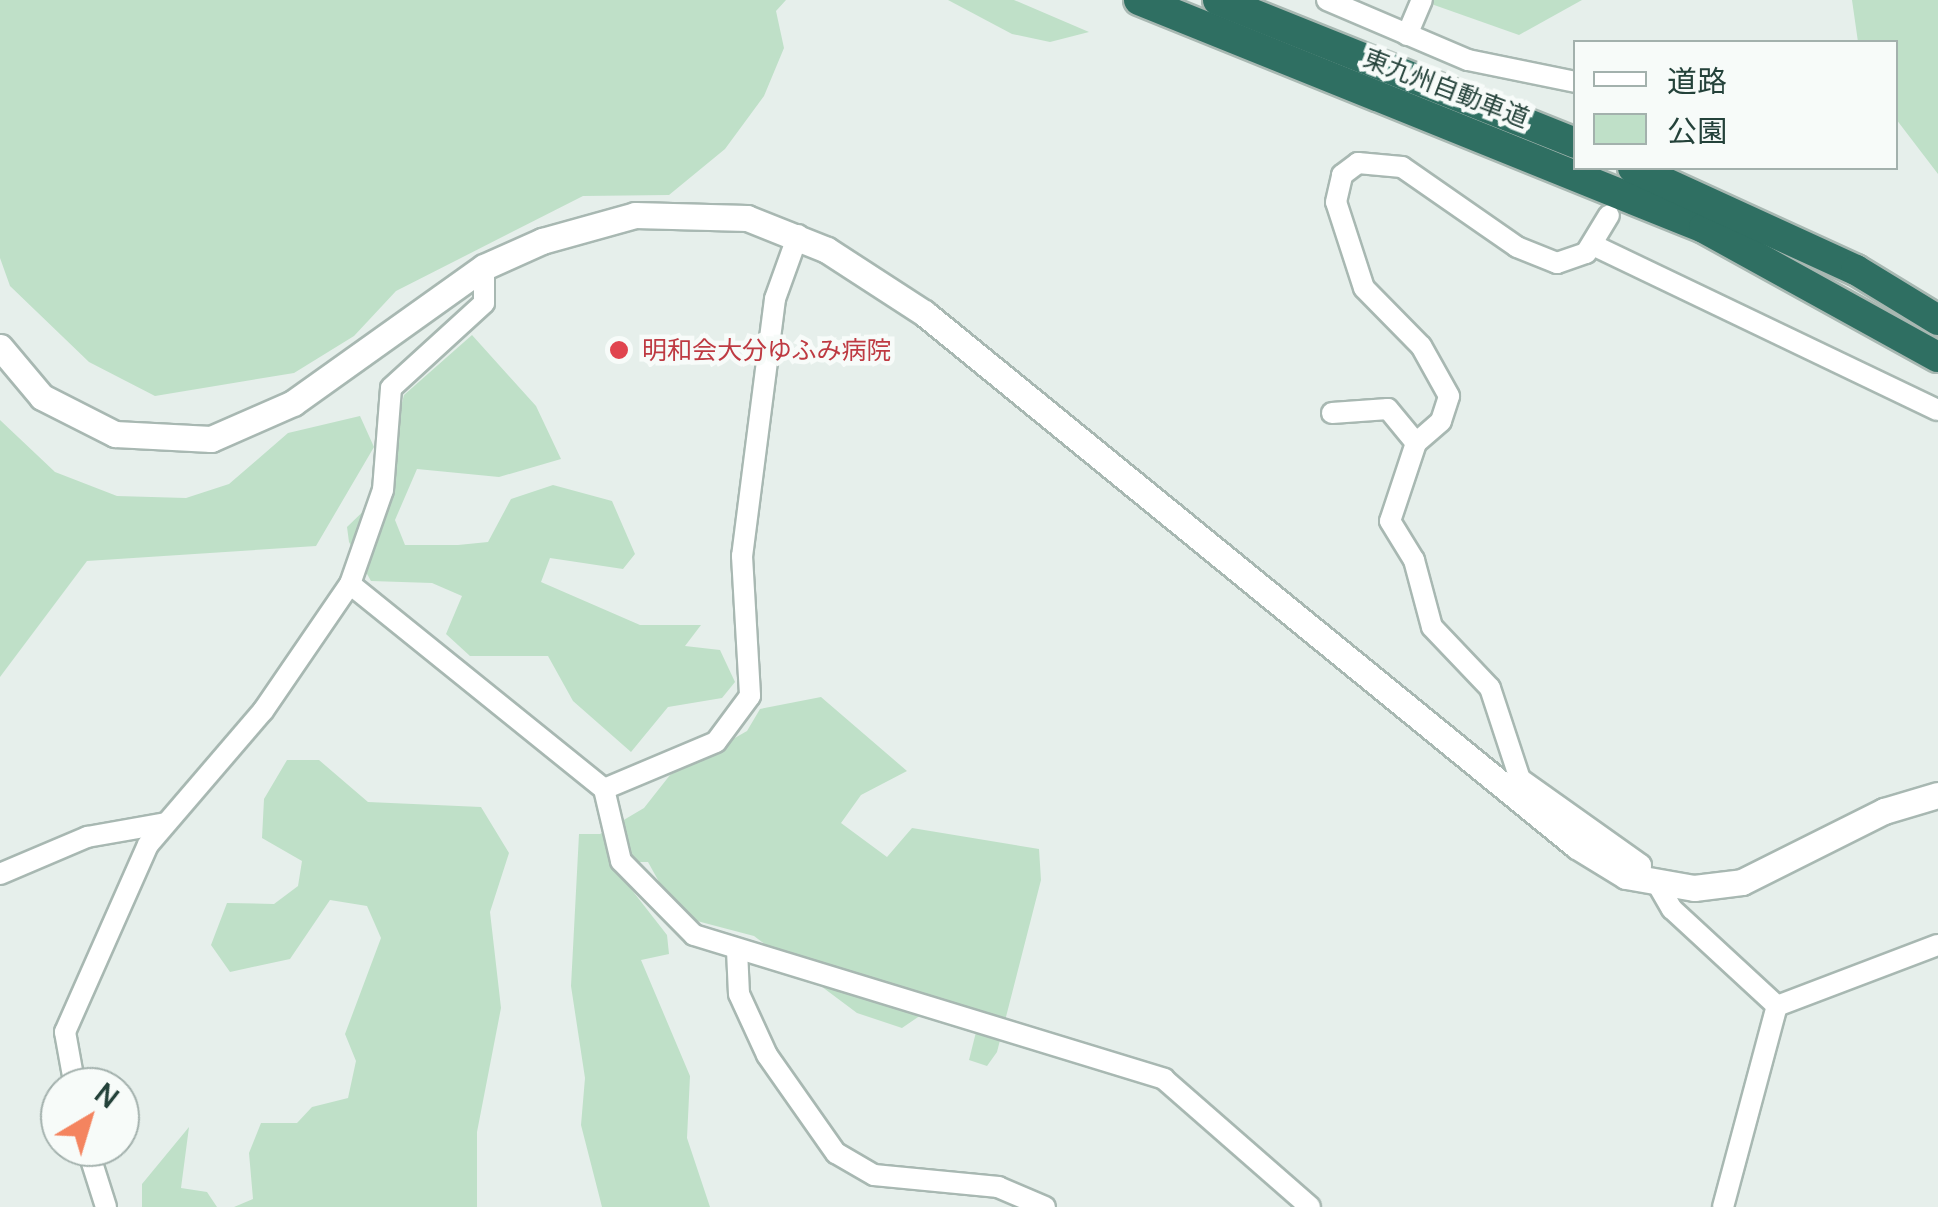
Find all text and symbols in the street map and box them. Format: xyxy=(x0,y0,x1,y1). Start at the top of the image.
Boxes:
legend xyxy=(1573,40,1898,170)
street label: 東九州自動車道 xyxy=(1359,43,1533,133)
text: 道路 xyxy=(1667,60,1727,101)
text: 公園 xyxy=(1667,110,1727,151)
place label: 明和会大分ゆふみ病院 xyxy=(642,335,892,365)
marker: 明和会大分ゆふみ病院 xyxy=(606,337,632,363)
north arrow xyxy=(40,1067,140,1167)
text: N xyxy=(88,1074,127,1116)

